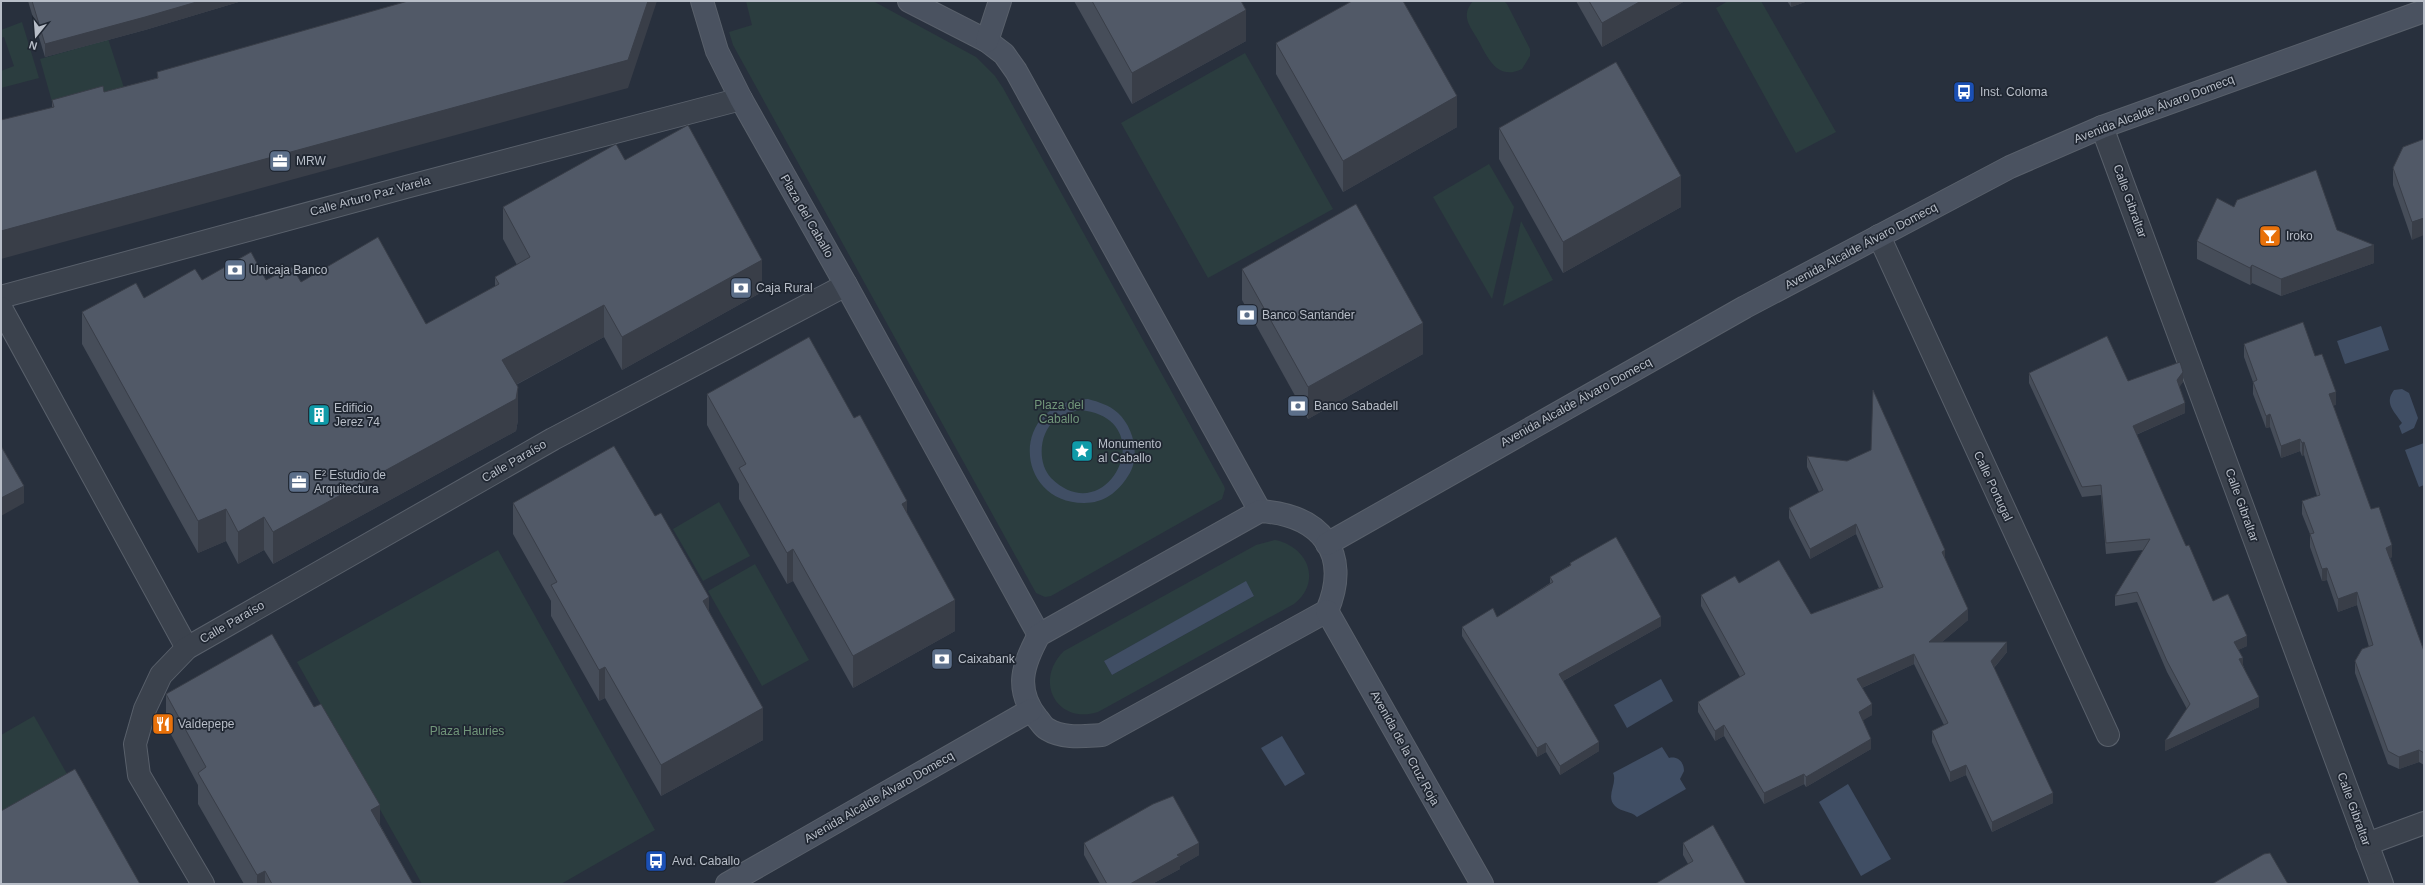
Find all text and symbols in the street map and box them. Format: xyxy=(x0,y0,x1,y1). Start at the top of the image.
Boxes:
north arrow xyxy=(16,16,56,56)
text: N xyxy=(27,39,39,52)
street label: Avenida Alcalde Álvaro Domecq xyxy=(2072,71,2236,146)
bus stop icon: Inst. Coloma xyxy=(1951,79,1977,105)
place label: Inst. Coloma xyxy=(1980,85,2048,99)
office icon: MRW xyxy=(267,148,293,174)
place label: MRW xyxy=(296,154,326,168)
street label: Calle Gibraltar xyxy=(2110,163,2150,239)
street label: Plaza del Caballo xyxy=(778,172,837,260)
street label: Calle Arturo Paz Varela xyxy=(308,173,432,219)
street label: Avenida Alcalde Álvaro Domecq xyxy=(1782,199,1940,292)
bar icon: Iroko xyxy=(2257,223,2283,249)
place label: Iroko xyxy=(2286,229,2313,243)
bank icon: Unicaja Banco xyxy=(222,257,248,283)
place label: Unicaja Banco xyxy=(250,263,328,277)
bank icon: Caja Rural xyxy=(728,275,754,301)
place label: Caja Rural xyxy=(756,281,813,295)
bank icon: Banco Santander xyxy=(1234,302,1260,328)
place label: Banco Santander xyxy=(1262,308,1355,322)
street label: Avenida Alcalde Álvaro Domecq xyxy=(1498,354,1654,449)
bank icon: Banco Sabadell xyxy=(1285,393,1311,419)
park label: Plaza del Caballo xyxy=(1034,398,1084,426)
place label: Banco Sabadell xyxy=(1314,399,1398,413)
place label: Edificio Jerez 74 xyxy=(334,401,380,429)
building icon: Edificio Jerez 74 xyxy=(306,402,332,428)
street label: Calle Paraíso xyxy=(479,437,549,485)
place label: Monumento al Caballo xyxy=(1098,437,1162,465)
place icon: Monumento al Caballo xyxy=(1069,438,1095,464)
street label: Calle Portugal xyxy=(1971,449,2015,523)
street label: Calle Gibraltar xyxy=(2222,467,2262,543)
place label: E² Estudio de Arquitectura xyxy=(314,468,386,496)
office icon: E² Estudio de Arquitectura xyxy=(286,469,312,495)
street label: Calle Paraíso xyxy=(197,598,267,646)
bank icon: Caixabank xyxy=(929,646,955,672)
place label: Caixabank xyxy=(958,652,1016,666)
street label: Avenida de la Cruz Roja xyxy=(1368,688,1443,808)
restaurant icon: Valdepepe xyxy=(150,711,176,737)
place label: Valdepepe xyxy=(178,717,235,731)
park label: Plaza Hauries xyxy=(430,724,504,738)
street label: Avenida Alcalde Álvaro Domecq xyxy=(801,747,956,846)
street label: Calle Gibraltar xyxy=(2334,771,2374,847)
bus stop icon: Avd. Caballo xyxy=(643,848,669,874)
place label: Avd. Caballo xyxy=(672,854,740,868)

